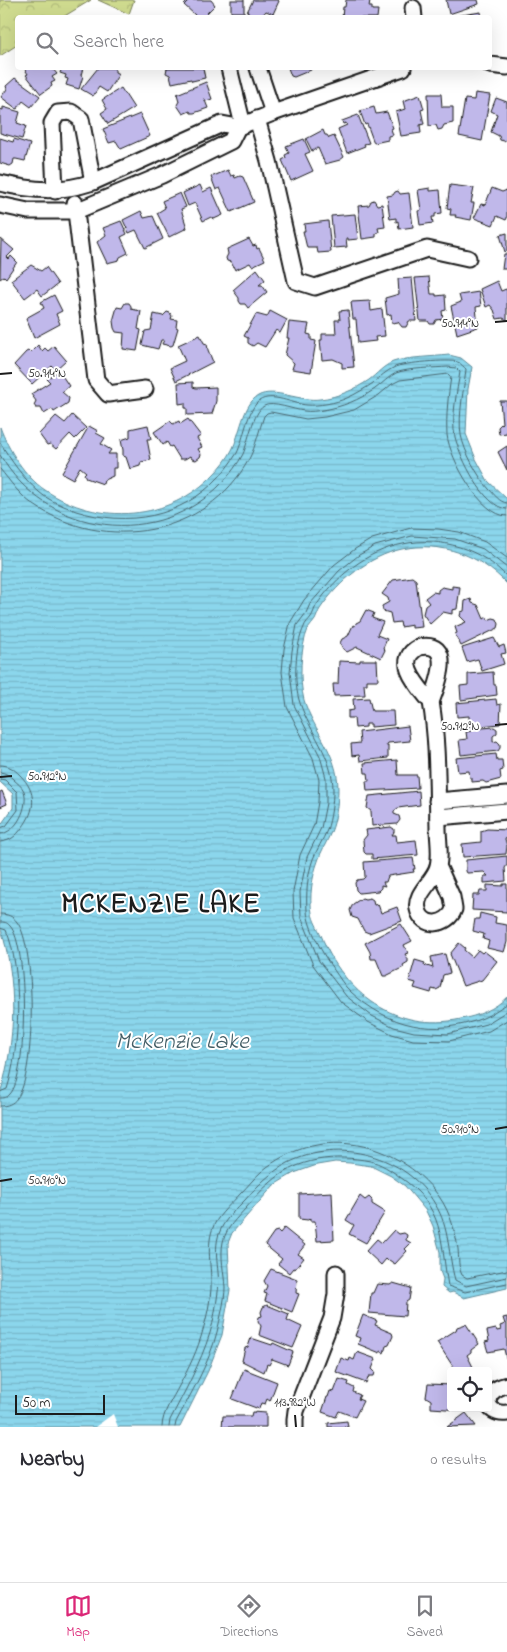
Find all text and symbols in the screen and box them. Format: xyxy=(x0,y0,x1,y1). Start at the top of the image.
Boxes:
search box xyxy=(15,15,492,70)
icon: search xyxy=(33,29,61,57)
text: Search here xyxy=(73,29,164,56)
text: 50.914°N xyxy=(441,315,479,333)
text: 50.914°N xyxy=(28,365,66,383)
text: 50.912°N xyxy=(440,718,480,736)
text: 50.912°N xyxy=(27,768,67,786)
district label: MCKENZIE LAKE xyxy=(61,885,261,926)
water label: McKenzie Lake xyxy=(115,1025,250,1060)
text: 50.910°N xyxy=(441,1121,479,1139)
text: 50.910°N xyxy=(28,1172,66,1190)
map controls xyxy=(447,1367,492,1412)
button: locate xyxy=(447,1367,492,1412)
scale bar xyxy=(15,1392,105,1415)
text: 50 m xyxy=(22,1393,50,1414)
text: 113.982°W xyxy=(274,1394,316,1412)
text: Nearby xyxy=(20,1445,84,1475)
text: 0 results xyxy=(431,1448,487,1472)
tab: Map xyxy=(64,1592,92,1643)
tab: Directions xyxy=(220,1592,278,1643)
tab: Saved xyxy=(406,1592,443,1643)

